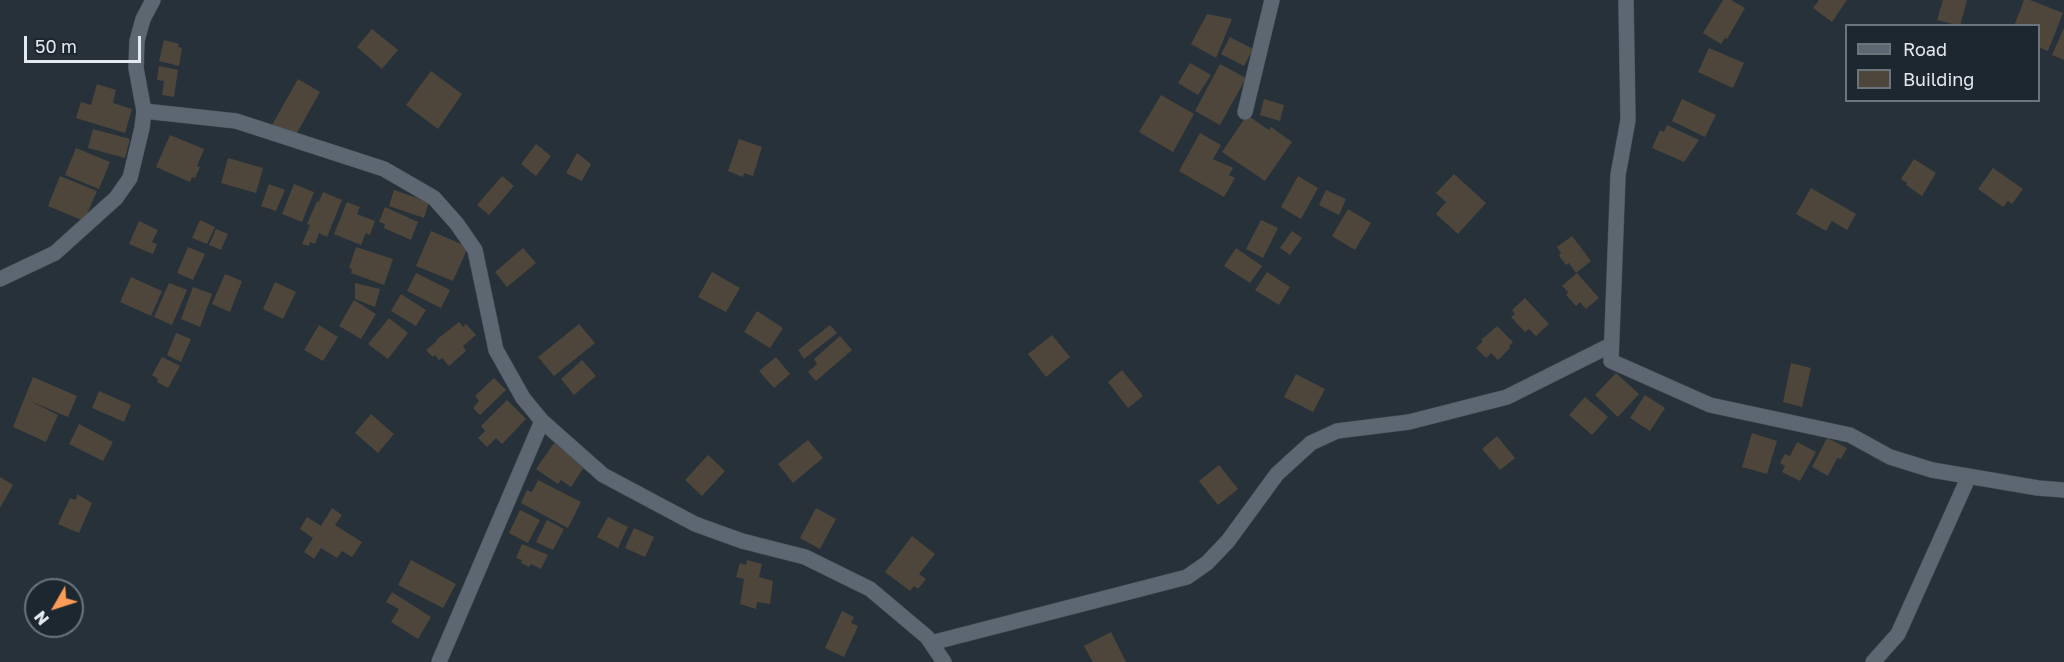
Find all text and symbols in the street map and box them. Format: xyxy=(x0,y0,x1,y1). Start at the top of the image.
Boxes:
scale bar xyxy=(27,24,144,62)
legend xyxy=(1845,24,2040,102)
text: 50 m xyxy=(35,35,77,57)
text: Road xyxy=(1903,38,1947,60)
text: Building xyxy=(1903,68,1974,90)
north arrow xyxy=(24,578,84,638)
text: N xyxy=(30,607,53,629)

